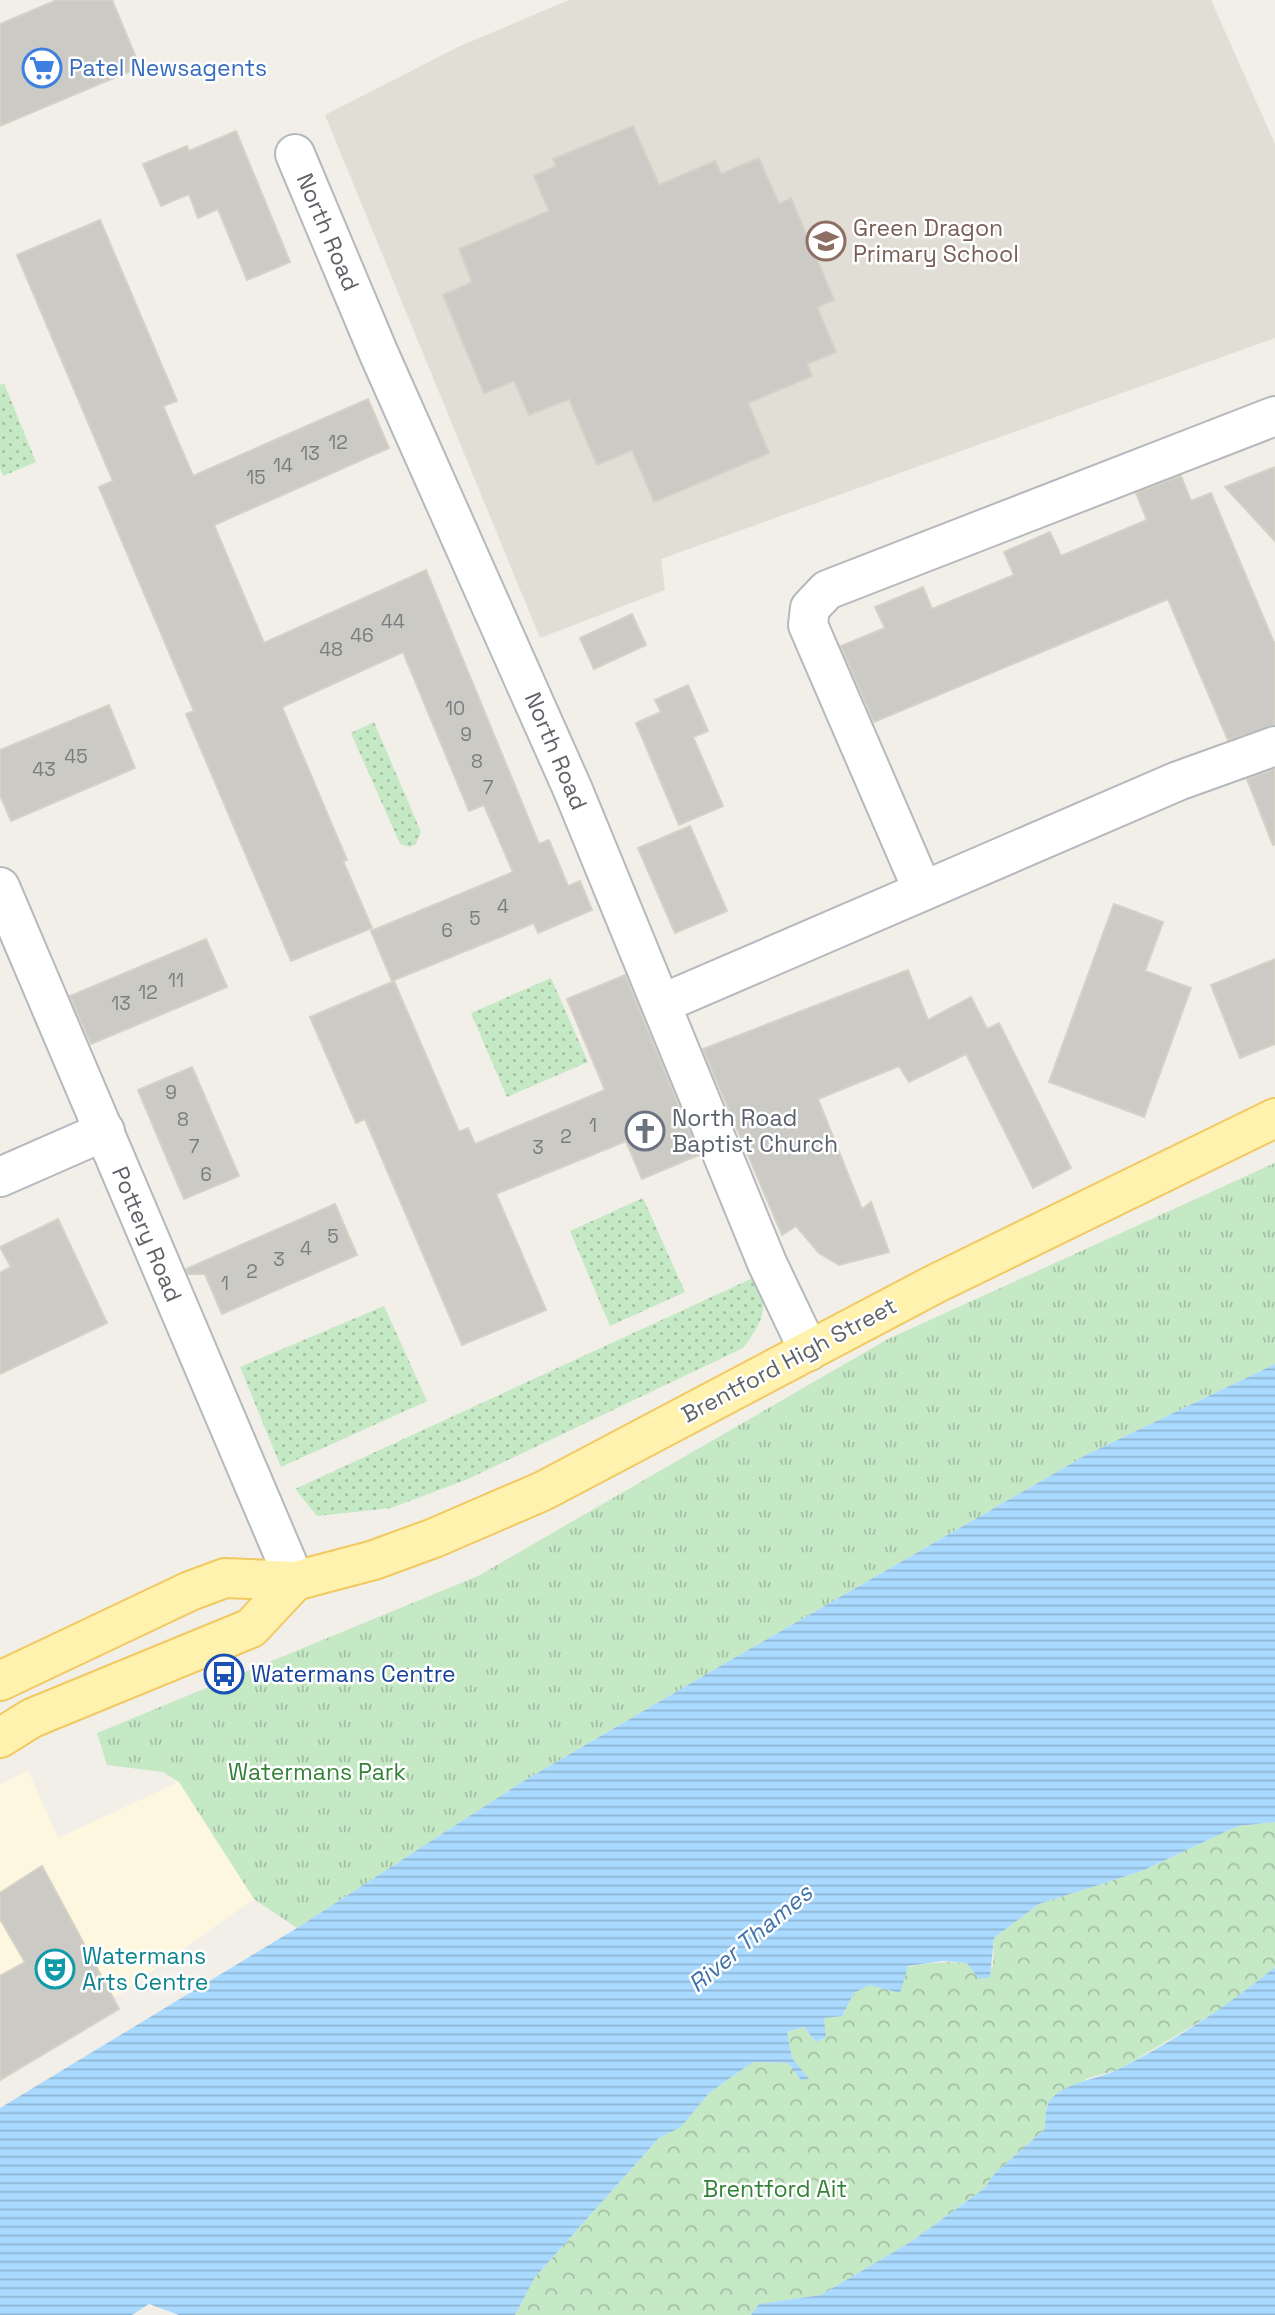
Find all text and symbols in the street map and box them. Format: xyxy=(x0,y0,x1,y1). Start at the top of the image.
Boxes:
supermarket icon: Patel Newsagents xyxy=(21,47,63,89)
place label: Patel Newsagents xyxy=(69,53,267,83)
street label: North Road xyxy=(290,169,366,295)
place label: Green Dragon Primary School xyxy=(853,213,1019,269)
school or university icon: Green Dragon Primary School xyxy=(805,220,847,262)
house number: 12 xyxy=(328,430,348,455)
house number: 13 xyxy=(300,441,320,466)
house number: 14 xyxy=(273,453,293,478)
house number: 15 xyxy=(246,465,266,490)
house number: 44 xyxy=(381,609,405,634)
house number: 46 xyxy=(350,623,374,648)
house number: 48 xyxy=(319,637,343,662)
street label: North Road xyxy=(518,688,594,814)
house number: 10 xyxy=(445,696,465,721)
house number: 9 xyxy=(460,722,472,747)
house number: 45 xyxy=(64,744,88,769)
house number: 8 xyxy=(471,749,483,774)
house number: 43 xyxy=(32,757,56,782)
house number: 7 xyxy=(483,775,494,800)
house number: 4 xyxy=(497,894,509,919)
house number: 5 xyxy=(469,906,481,931)
house number: 6 xyxy=(441,918,453,943)
house number: 11 xyxy=(168,968,184,993)
house number: 12 xyxy=(138,980,158,1005)
house number: 13 xyxy=(111,991,131,1016)
house number: 9 xyxy=(165,1080,177,1105)
place label: North Road Baptist Church xyxy=(672,1103,838,1159)
house number: 8 xyxy=(177,1107,189,1132)
church icon: North Road Baptist Church xyxy=(624,1110,666,1152)
house number: 1 xyxy=(589,1113,597,1138)
house number: 2 xyxy=(560,1124,572,1149)
house number: 7 xyxy=(189,1134,200,1159)
house number: 3 xyxy=(532,1135,544,1160)
street label: Pottery Road xyxy=(105,1162,189,1306)
house number: 6 xyxy=(200,1162,212,1187)
house number: 5 xyxy=(327,1224,339,1249)
house number: 4 xyxy=(300,1236,312,1261)
house number: 3 xyxy=(273,1247,285,1272)
house number: 2 xyxy=(246,1259,258,1284)
house number: 1 xyxy=(221,1271,229,1296)
street label: Brentford High Street xyxy=(676,1291,902,1429)
bus stop icon: Watermans Centre xyxy=(203,1653,245,1695)
place label: Watermans Centre xyxy=(251,1659,456,1689)
park label: Watermans Park xyxy=(228,1757,406,1787)
water label: River Thames xyxy=(682,1876,819,1999)
place label: Watermans Arts Centre xyxy=(82,1941,208,1997)
theatre icon: Watermans Arts Centre xyxy=(34,1948,76,1990)
park label: Brentford Ait xyxy=(703,2174,847,2204)

